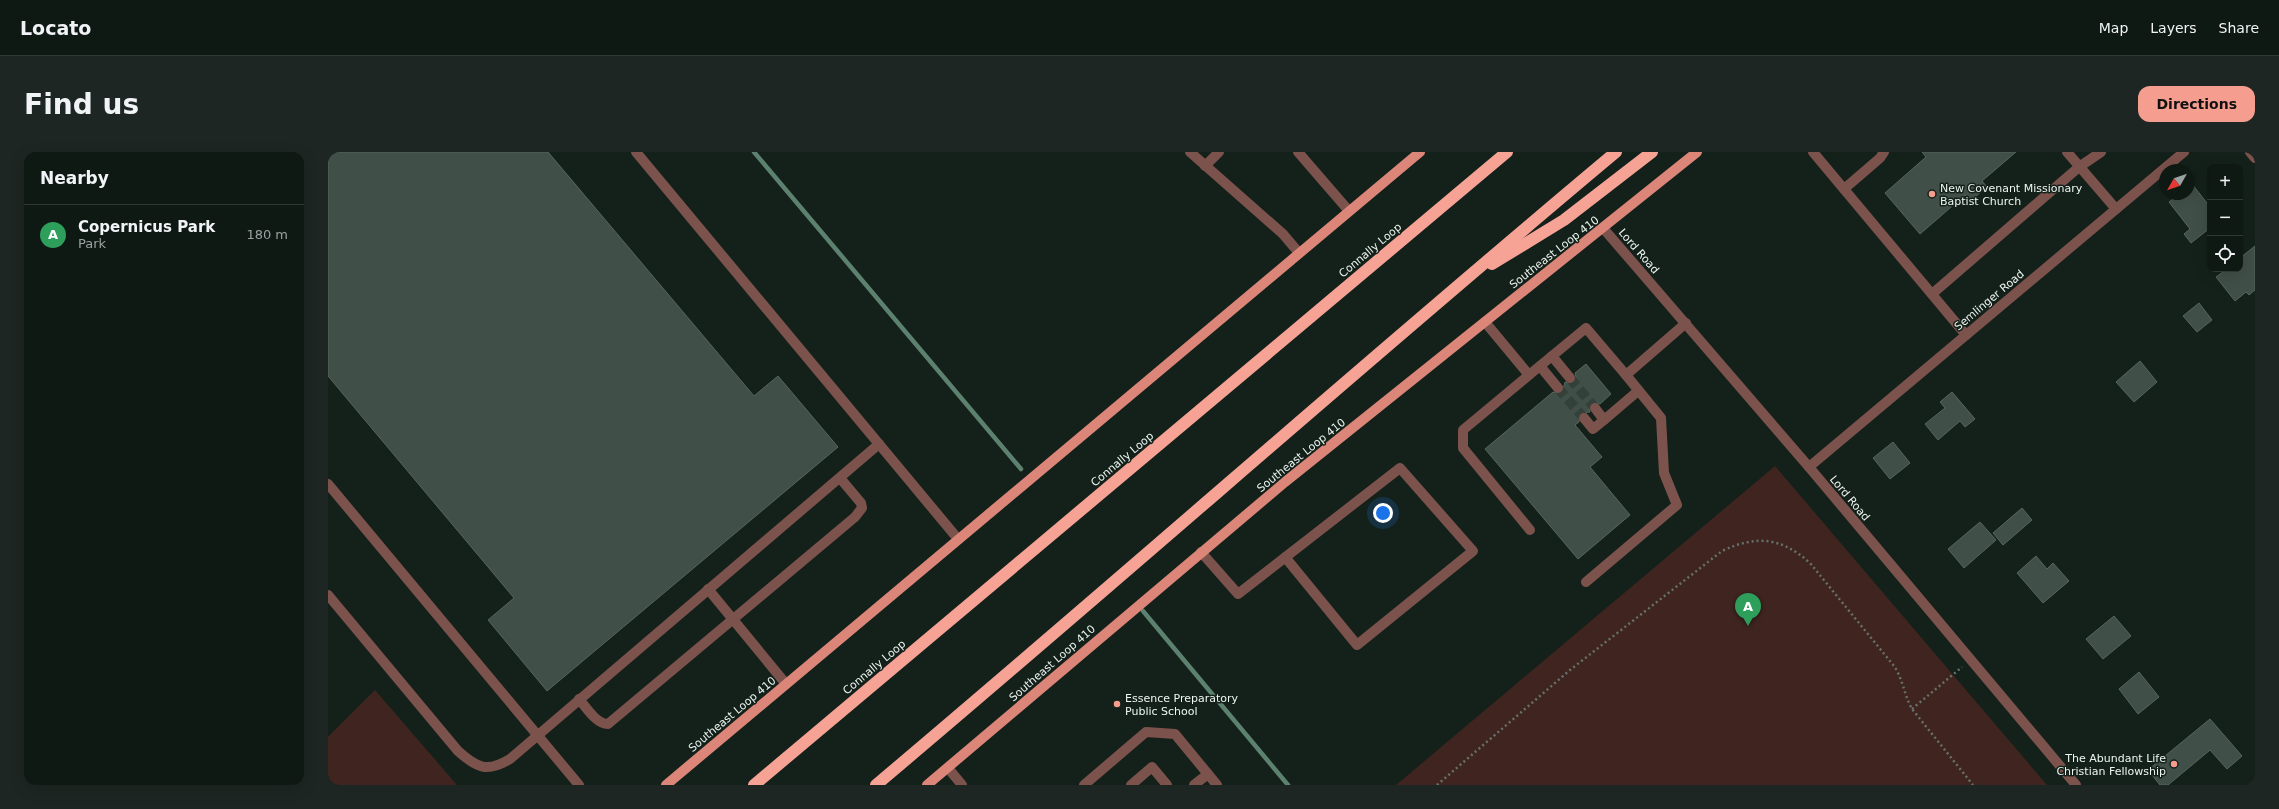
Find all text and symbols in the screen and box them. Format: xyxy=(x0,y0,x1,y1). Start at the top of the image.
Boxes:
text: Locato xyxy=(20,17,91,39)
text: Map xyxy=(2099,20,2128,36)
text: Layers xyxy=(2150,20,2197,36)
text: Share xyxy=(2219,20,2259,36)
button: Directions xyxy=(2138,86,2255,122)
text: Find us xyxy=(24,88,139,121)
north arrow xyxy=(2159,164,2195,200)
map controls xyxy=(2207,164,2243,272)
button: + xyxy=(2207,164,2243,200)
text: Nearby xyxy=(40,168,109,188)
place label: New Covenant Missionary Baptist Church xyxy=(1940,182,2083,208)
marker: New Covenant Missionary Baptist Church xyxy=(1927,189,1937,199)
button: − xyxy=(2207,200,2243,236)
street label: Southeast Loop 410 xyxy=(1507,213,1602,291)
text: Copernicus Park xyxy=(78,218,215,236)
street label: Connally Loop xyxy=(1336,220,1404,280)
street label: Lord Road xyxy=(1616,226,1662,276)
text: A xyxy=(48,227,58,242)
text: 180 m xyxy=(246,227,288,242)
text: Park xyxy=(78,236,106,251)
button: locate xyxy=(2207,236,2243,272)
street label: Semlinger Road xyxy=(1952,267,2027,333)
street label: Southeast Loop 410 xyxy=(1255,416,1348,495)
street label: Connally Loop xyxy=(1088,429,1156,489)
street label: Lord Road xyxy=(1827,473,1872,524)
your location xyxy=(1373,503,1393,523)
pin: A xyxy=(1735,593,1761,626)
street label: Southeast Loop 410 xyxy=(1007,622,1098,704)
street label: Connally Loop xyxy=(840,637,908,697)
street label: Southeast Loop 410 xyxy=(686,674,779,755)
place label: Essence Preparatory Public School xyxy=(1125,692,1239,718)
marker: Essence Preparatory Public School xyxy=(1112,699,1122,709)
place label: The Abundant Life Christian Fellowship xyxy=(2056,752,2166,778)
marker: The Abundant Life Christian Fellowship xyxy=(2169,759,2179,769)

